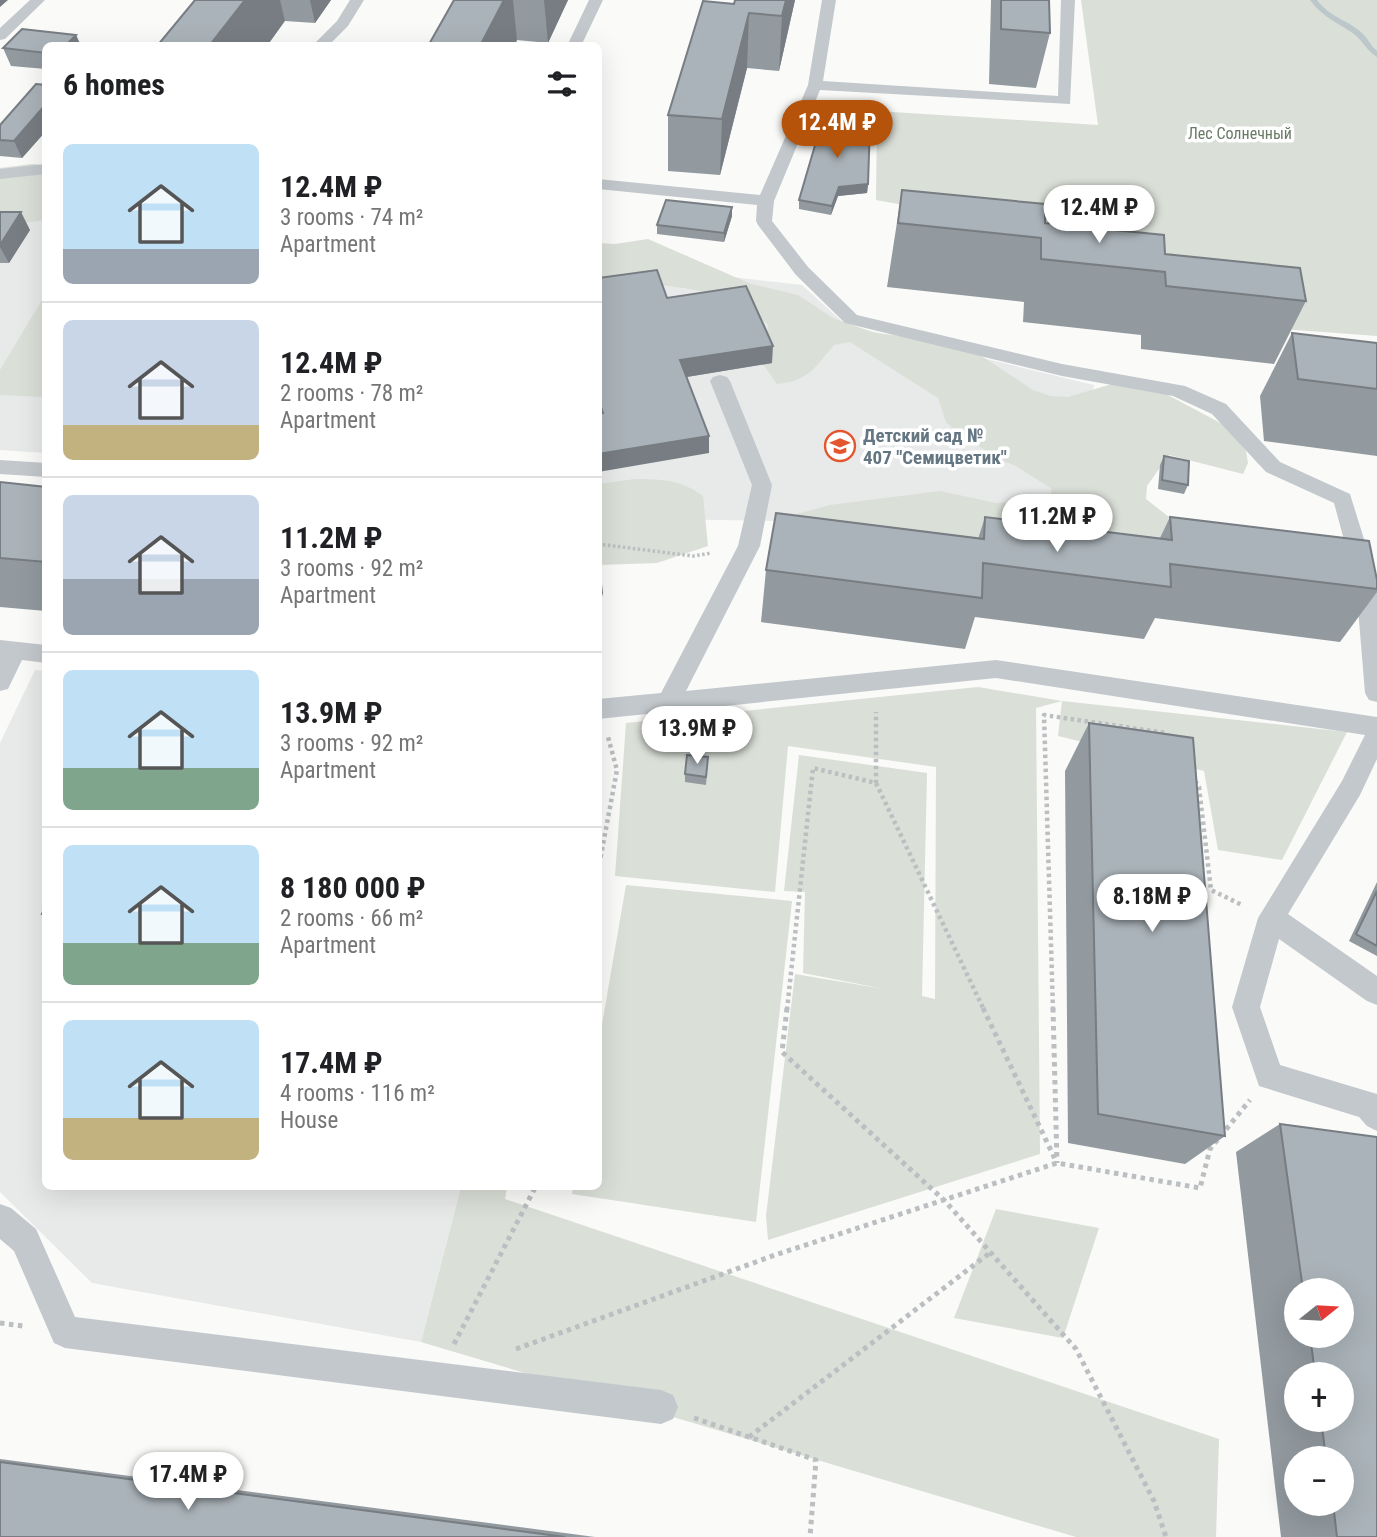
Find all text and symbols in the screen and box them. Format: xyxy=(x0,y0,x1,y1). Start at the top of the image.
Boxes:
icon: filters xyxy=(543,65,581,103)
text: 6 homes xyxy=(63,67,165,102)
pin: 12.4M ₽ xyxy=(772,100,902,160)
text: 12.4M ₽ xyxy=(798,109,876,136)
park label: Лес Солнечный xyxy=(1188,124,1292,143)
text: 12.4M ₽ xyxy=(280,169,383,204)
icon: home xyxy=(119,172,203,256)
pin: 12.4M ₽ xyxy=(1034,186,1164,245)
text: 12.4M ₽ xyxy=(1060,194,1138,221)
text: 3 rooms · 74 m² xyxy=(280,204,423,231)
text: Apartment xyxy=(280,231,376,258)
text: 12.4M ₽ xyxy=(280,345,383,380)
icon: home xyxy=(119,348,203,432)
text: 2 rooms · 78 m² xyxy=(280,380,423,407)
text: Apartment xyxy=(280,407,376,434)
place label: Детский сад № 407 "Семицветик" xyxy=(863,424,1007,469)
school or university icon: Детский сад № 407 "Семицветик" xyxy=(823,429,857,463)
pin: 11.2M ₽ xyxy=(992,494,1122,554)
text: 11.2M ₽ xyxy=(1018,503,1096,530)
text: 11.2M ₽ xyxy=(280,520,383,555)
icon: home xyxy=(119,523,203,607)
text: 3 rooms · 92 m² xyxy=(280,555,423,582)
text: Apartment xyxy=(280,582,376,609)
text: 13.9M ₽ xyxy=(280,695,383,730)
icon: home xyxy=(119,698,203,782)
pin: 13.9M ₽ xyxy=(632,706,762,766)
text: 13.9M ₽ xyxy=(658,715,736,742)
text: 3 rooms · 92 m² xyxy=(280,730,423,757)
text: Apartment xyxy=(280,757,376,784)
text: 8 180 000 ₽ xyxy=(280,870,426,905)
icon: home xyxy=(119,873,203,957)
pin: 8.18M ₽ xyxy=(1087,874,1217,934)
text: 8.18M ₽ xyxy=(1113,883,1191,910)
text: 2 rooms · 66 m² xyxy=(280,905,423,932)
text: Apartment xyxy=(280,932,376,959)
text: 17.4M ₽ xyxy=(280,1045,383,1080)
icon: home xyxy=(119,1048,203,1132)
text: 4 rooms · 116 m² xyxy=(280,1080,435,1107)
text: House xyxy=(280,1107,338,1134)
north arrow xyxy=(1284,1278,1354,1348)
map controls xyxy=(1284,1278,1354,1516)
button: + xyxy=(1284,1362,1354,1432)
button: − xyxy=(1284,1446,1354,1516)
pin: 17.4M ₽ xyxy=(123,1452,253,1512)
text: 17.4M ₽ xyxy=(149,1461,227,1488)

